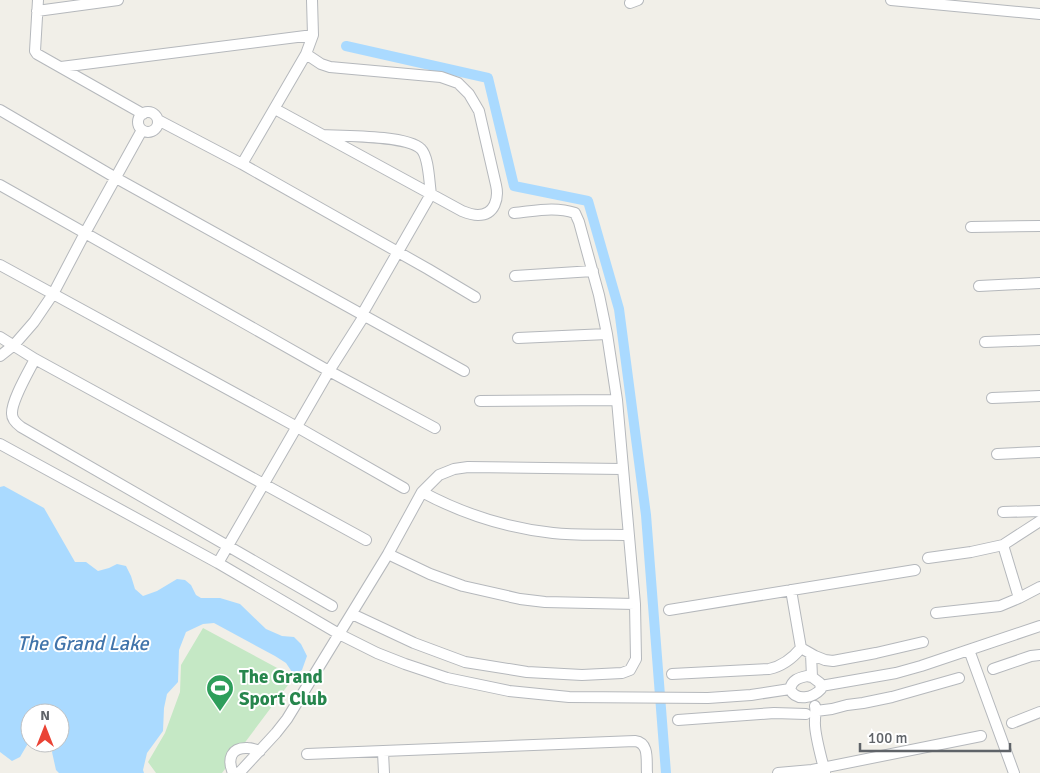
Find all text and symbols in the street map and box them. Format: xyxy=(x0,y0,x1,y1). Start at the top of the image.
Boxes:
water label: The Grand Lake xyxy=(17,631,150,656)
place label: The Grand Sport Club xyxy=(239,665,327,711)
sports icon: The Grand Sport Club xyxy=(205,673,235,712)
north arrow xyxy=(20,703,70,753)
text: N xyxy=(40,707,50,724)
scale bar xyxy=(860,720,1010,752)
text: 100 m xyxy=(868,729,908,747)

